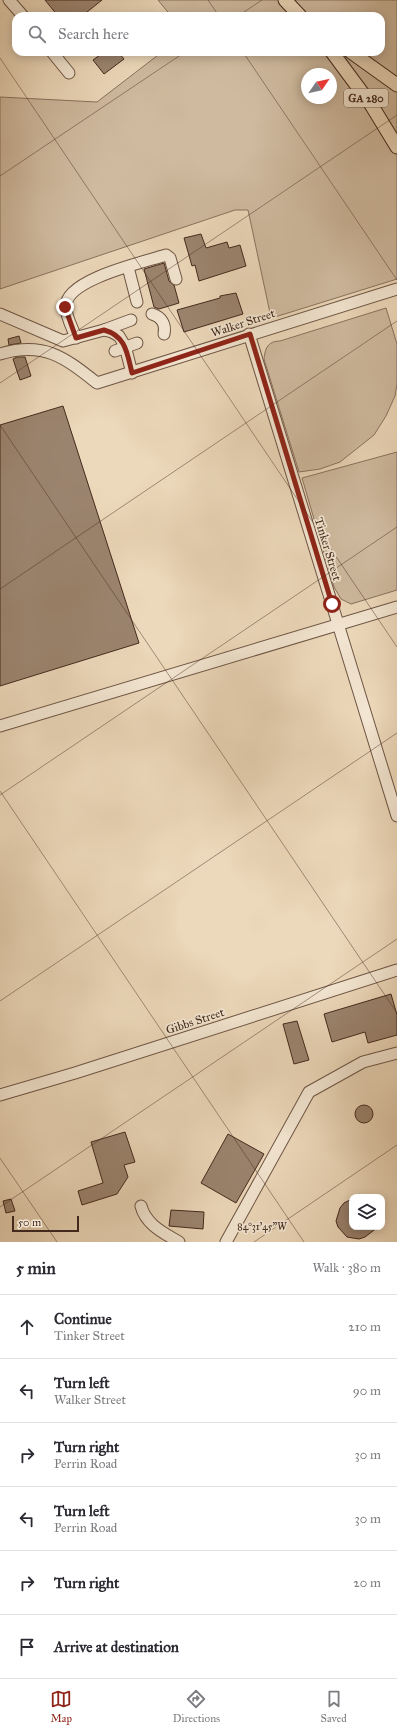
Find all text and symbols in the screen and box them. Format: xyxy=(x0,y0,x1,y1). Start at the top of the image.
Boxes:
search box xyxy=(12,12,385,56)
icon: search xyxy=(26,23,48,45)
text: Search here xyxy=(58,25,129,43)
north arrow xyxy=(301,68,337,104)
road number: GA 280 xyxy=(344,89,388,107)
route end xyxy=(56,298,74,316)
street label: Walker Street xyxy=(209,306,277,340)
street label: Tinker Street xyxy=(312,516,344,583)
route start xyxy=(323,595,341,613)
street label: Gibbs Street xyxy=(164,1005,227,1037)
map controls xyxy=(349,1194,385,1230)
button: layers xyxy=(349,1194,385,1230)
scale bar xyxy=(12,1214,79,1233)
text: 50 m xyxy=(18,1216,41,1229)
text: 84°31'45"W xyxy=(237,1221,287,1233)
text: 5 min xyxy=(16,1258,56,1279)
text: Walk · 380 m xyxy=(312,1260,381,1276)
text: Continue xyxy=(54,1310,112,1328)
icon: ahead xyxy=(16,1316,38,1338)
text: 210 m xyxy=(348,1319,381,1335)
text: Tinker Street xyxy=(54,1328,125,1344)
text: Turn left xyxy=(54,1374,110,1392)
icon: left xyxy=(16,1380,38,1402)
text: 90 m xyxy=(353,1383,381,1399)
text: Walker Street xyxy=(54,1392,126,1408)
text: Turn right xyxy=(54,1438,119,1456)
icon: right xyxy=(16,1444,38,1466)
text: 30 m xyxy=(355,1447,381,1463)
text: Perrin Road xyxy=(54,1456,117,1472)
text: Turn left xyxy=(54,1502,110,1520)
icon: left xyxy=(16,1508,38,1530)
text: 30 m xyxy=(355,1511,381,1527)
text: Perrin Road xyxy=(54,1520,117,1536)
icon: right xyxy=(16,1572,38,1594)
text: Turn right xyxy=(54,1574,119,1592)
text: 20 m xyxy=(353,1575,381,1591)
icon: arrive xyxy=(16,1636,38,1658)
text: Arrive at destination xyxy=(54,1638,179,1656)
tab: Map xyxy=(50,1688,72,1725)
tab: Directions xyxy=(173,1688,220,1725)
tab: Saved xyxy=(321,1688,347,1725)

